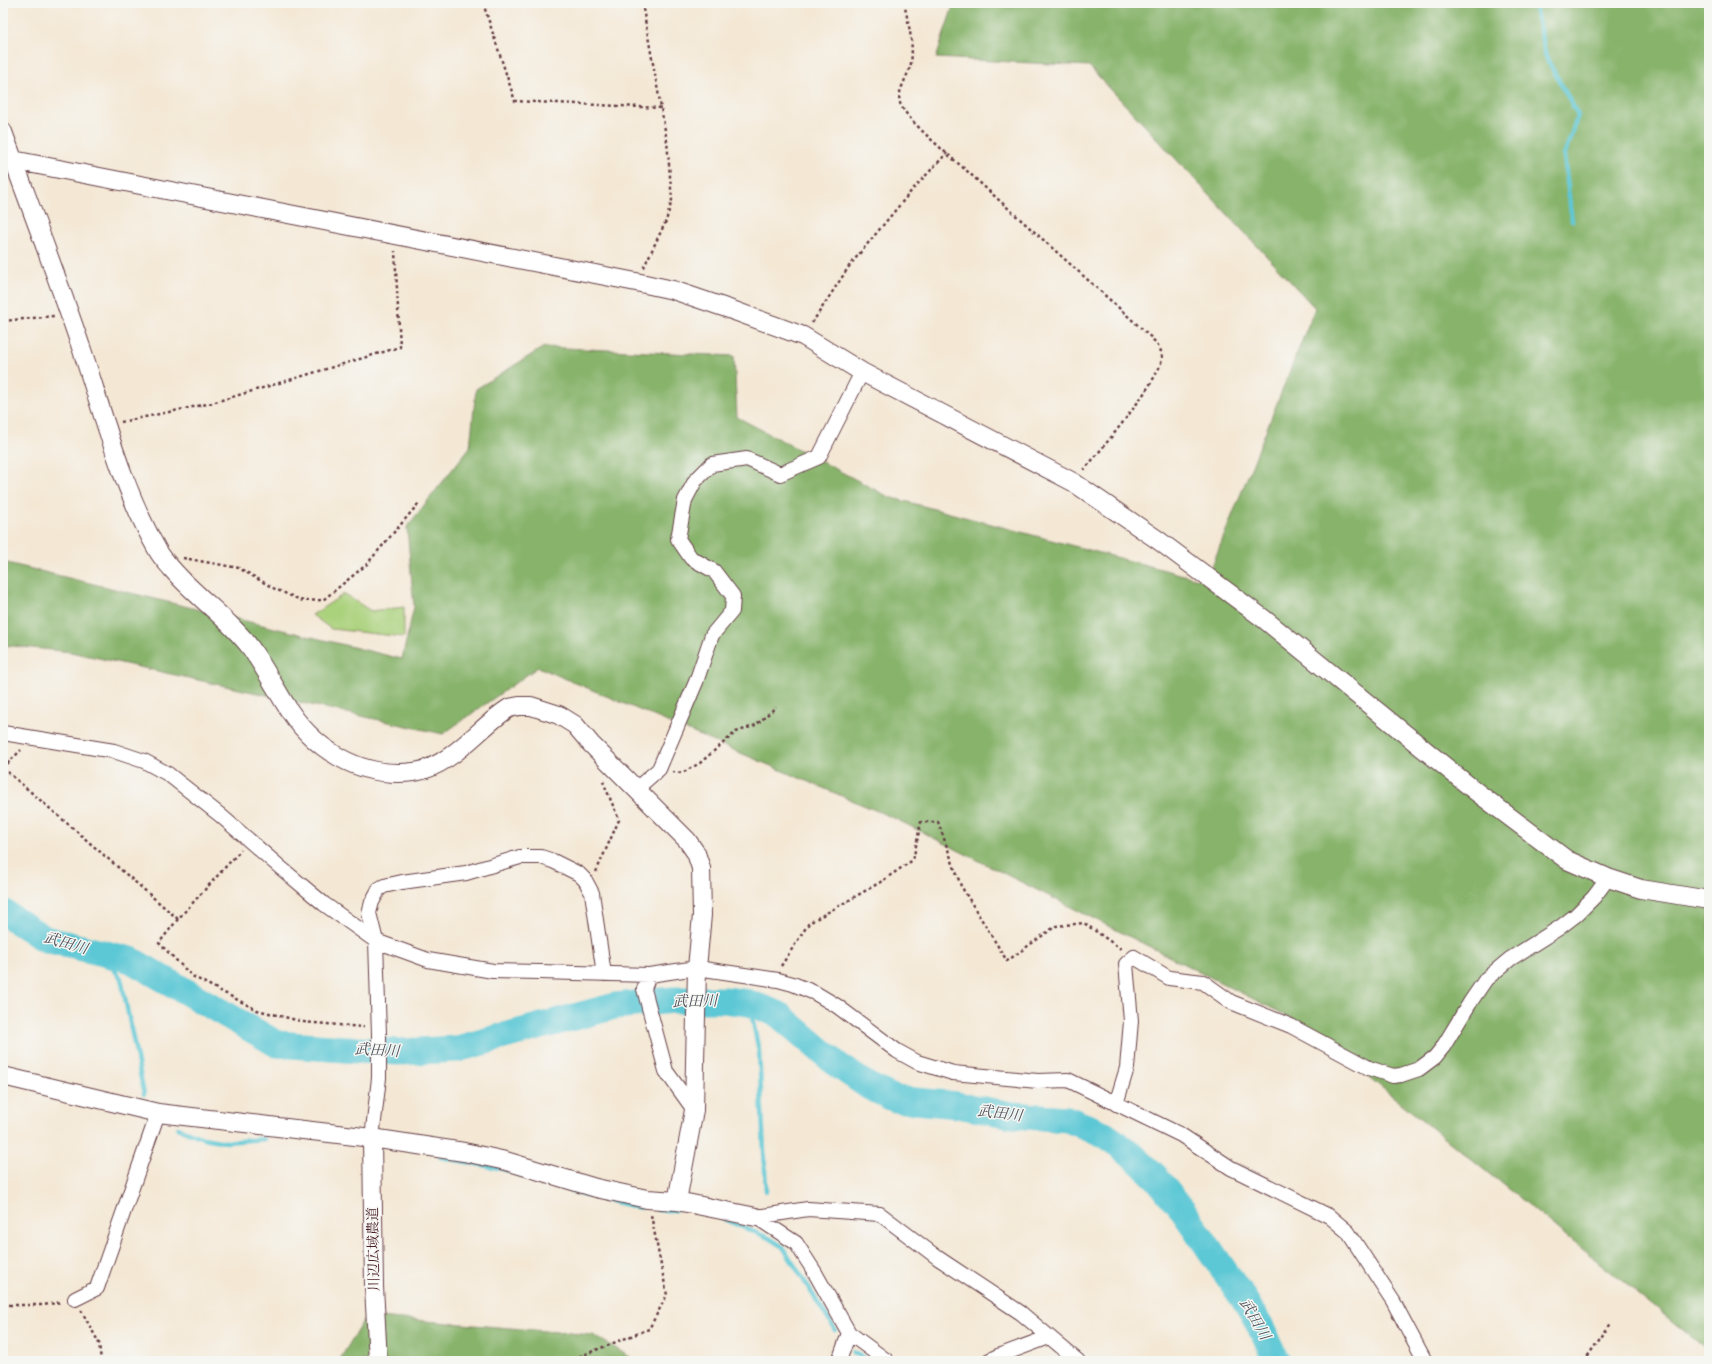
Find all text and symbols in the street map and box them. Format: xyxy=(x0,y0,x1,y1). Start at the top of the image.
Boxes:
water label: 武田川 xyxy=(42,928,92,958)
water label: 武田川 xyxy=(672,992,720,1010)
water label: 武田川 xyxy=(354,1040,402,1060)
water label: 武田川 xyxy=(977,1101,1025,1125)
street label: 川辺広域農道 xyxy=(364,1207,383,1291)
water label: 武田川 xyxy=(1236,1295,1275,1345)

